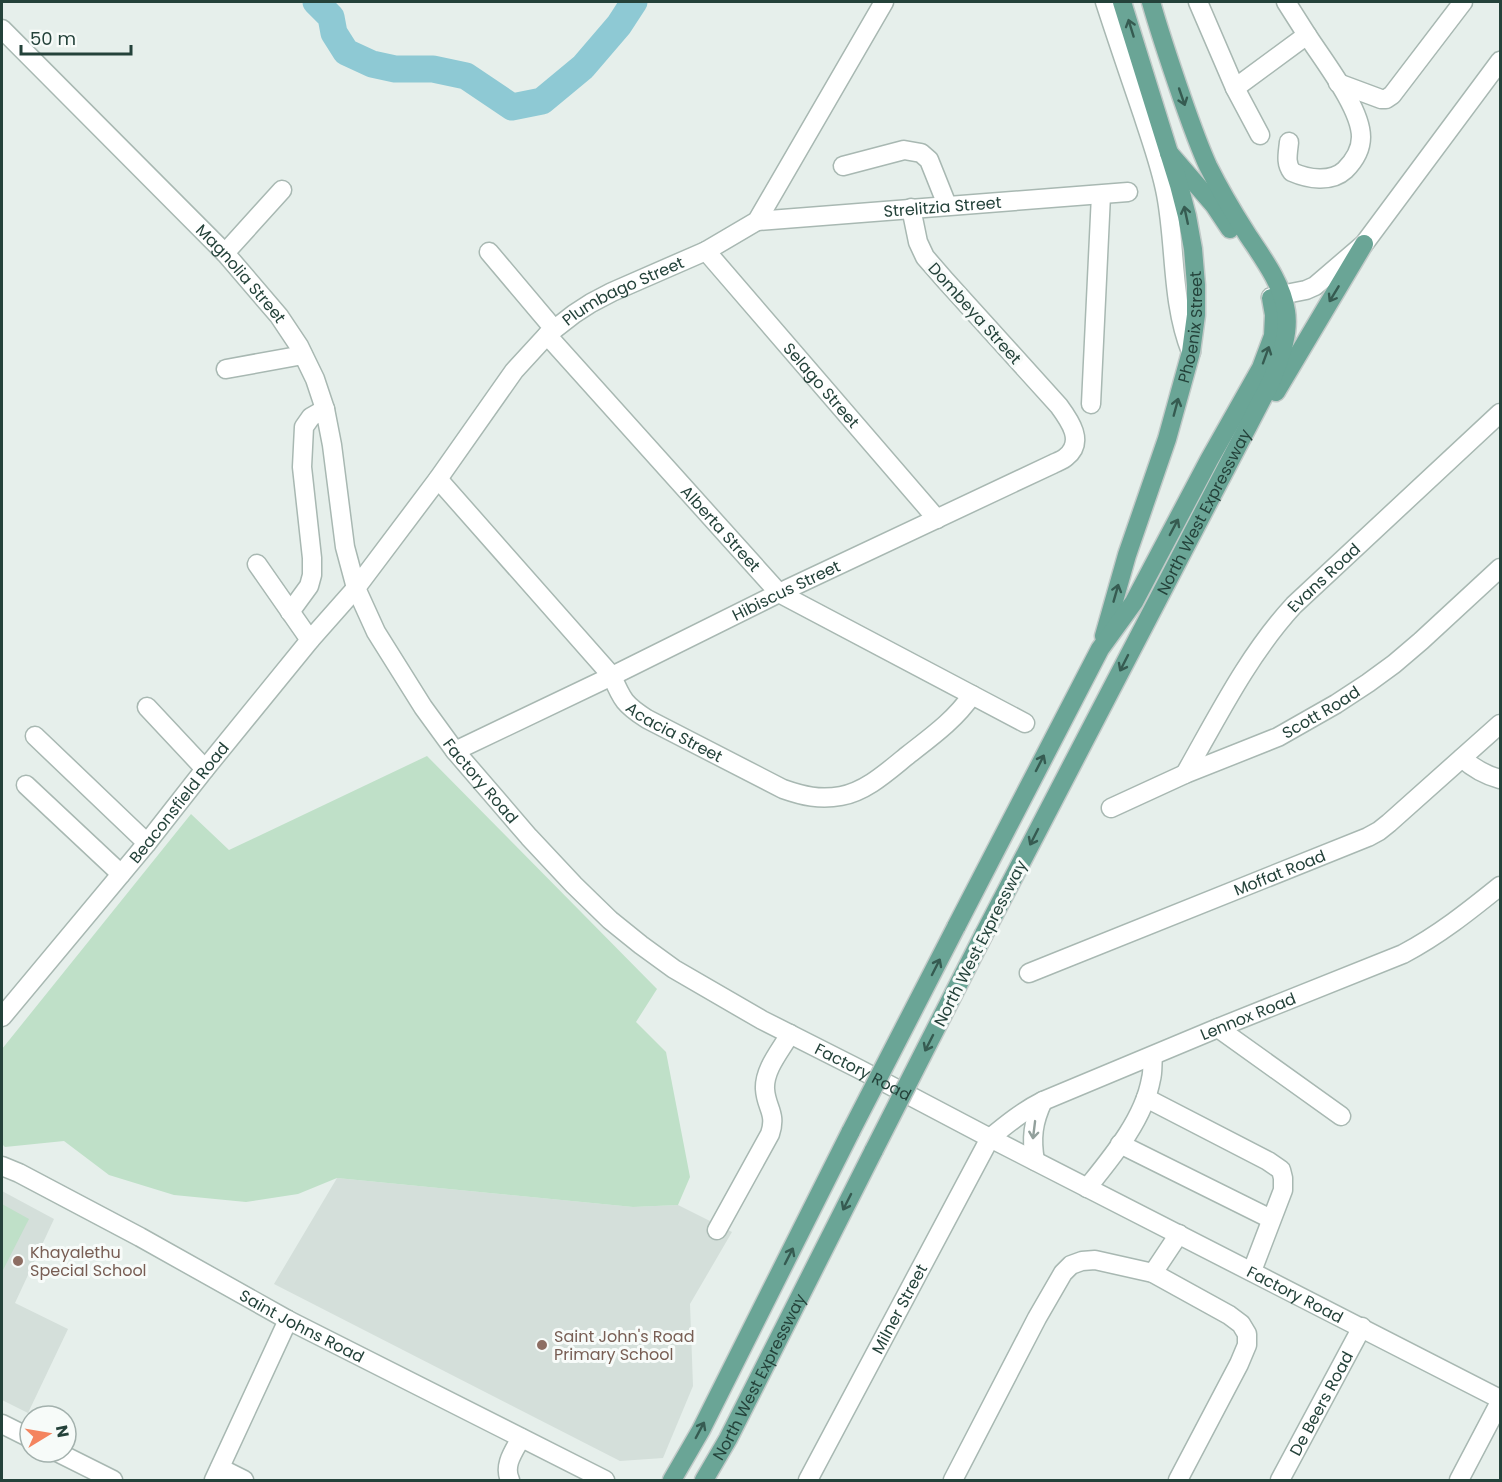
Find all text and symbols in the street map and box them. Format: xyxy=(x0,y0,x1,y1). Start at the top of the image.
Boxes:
scale bar xyxy=(21,18,130,56)
one-way arrow xyxy=(1124,19,1135,38)
text: 50 m xyxy=(30,26,76,51)
one-way arrow xyxy=(1177,87,1188,106)
street label: Strelitzia Street xyxy=(883,191,1002,223)
one-way arrow xyxy=(1180,206,1191,225)
street label: Magnolia Street xyxy=(190,219,291,328)
street label: Plumbago Street xyxy=(557,251,688,331)
street label: Dombeya Street xyxy=(923,257,1027,369)
street label: Phoenix Street xyxy=(1172,270,1208,386)
one-way arrow xyxy=(1327,285,1339,302)
street label: Selago Street xyxy=(778,338,865,433)
one-way arrow xyxy=(1261,346,1272,365)
one-way arrow xyxy=(1171,398,1182,417)
street label: North West Expressway xyxy=(1151,425,1257,599)
street label: Alberta Street xyxy=(675,480,766,577)
one-way arrow xyxy=(1168,519,1180,536)
street label: Evans Road xyxy=(1282,538,1366,617)
street label: Hibiscus Street xyxy=(728,555,844,627)
one-way arrow xyxy=(1111,584,1122,603)
one-way arrow xyxy=(1118,654,1129,672)
street label: Scott Road xyxy=(1278,680,1365,744)
street label: Acacia Street xyxy=(621,697,727,768)
street label: Factory Road xyxy=(437,734,523,829)
street label: Beaconsfield Road xyxy=(124,737,234,868)
one-way arrow xyxy=(1035,754,1047,772)
one-way arrow xyxy=(1028,827,1040,845)
street label: Moffat Road xyxy=(1230,844,1329,902)
street label: North West Expressway xyxy=(928,856,1032,1030)
one-way arrow xyxy=(930,958,942,976)
street label: Lennox Road xyxy=(1197,987,1299,1046)
one-way arrow xyxy=(923,1033,934,1051)
street label: Factory Road xyxy=(811,1038,915,1107)
one-way arrow xyxy=(1029,1120,1040,1140)
one-way arrow xyxy=(841,1193,853,1211)
place label: Khayalethu Special School xyxy=(30,1241,147,1282)
one-way arrow xyxy=(783,1247,795,1265)
marker: Khayalethu Special School xyxy=(11,1254,25,1268)
street label: Milner Street xyxy=(866,1260,933,1358)
street label: Factory Road xyxy=(1243,1260,1347,1329)
street label: Saint Johns Road xyxy=(235,1284,368,1369)
street label: North West Expressway xyxy=(707,1290,812,1465)
place label: Saint John's Road Primary School xyxy=(554,1325,694,1366)
marker: Saint John's Road Primary School xyxy=(535,1338,549,1352)
street label: De Beers Road xyxy=(1284,1347,1359,1460)
north arrow xyxy=(18,1404,78,1464)
one-way arrow xyxy=(695,1421,707,1439)
text: N xyxy=(50,1423,75,1439)

